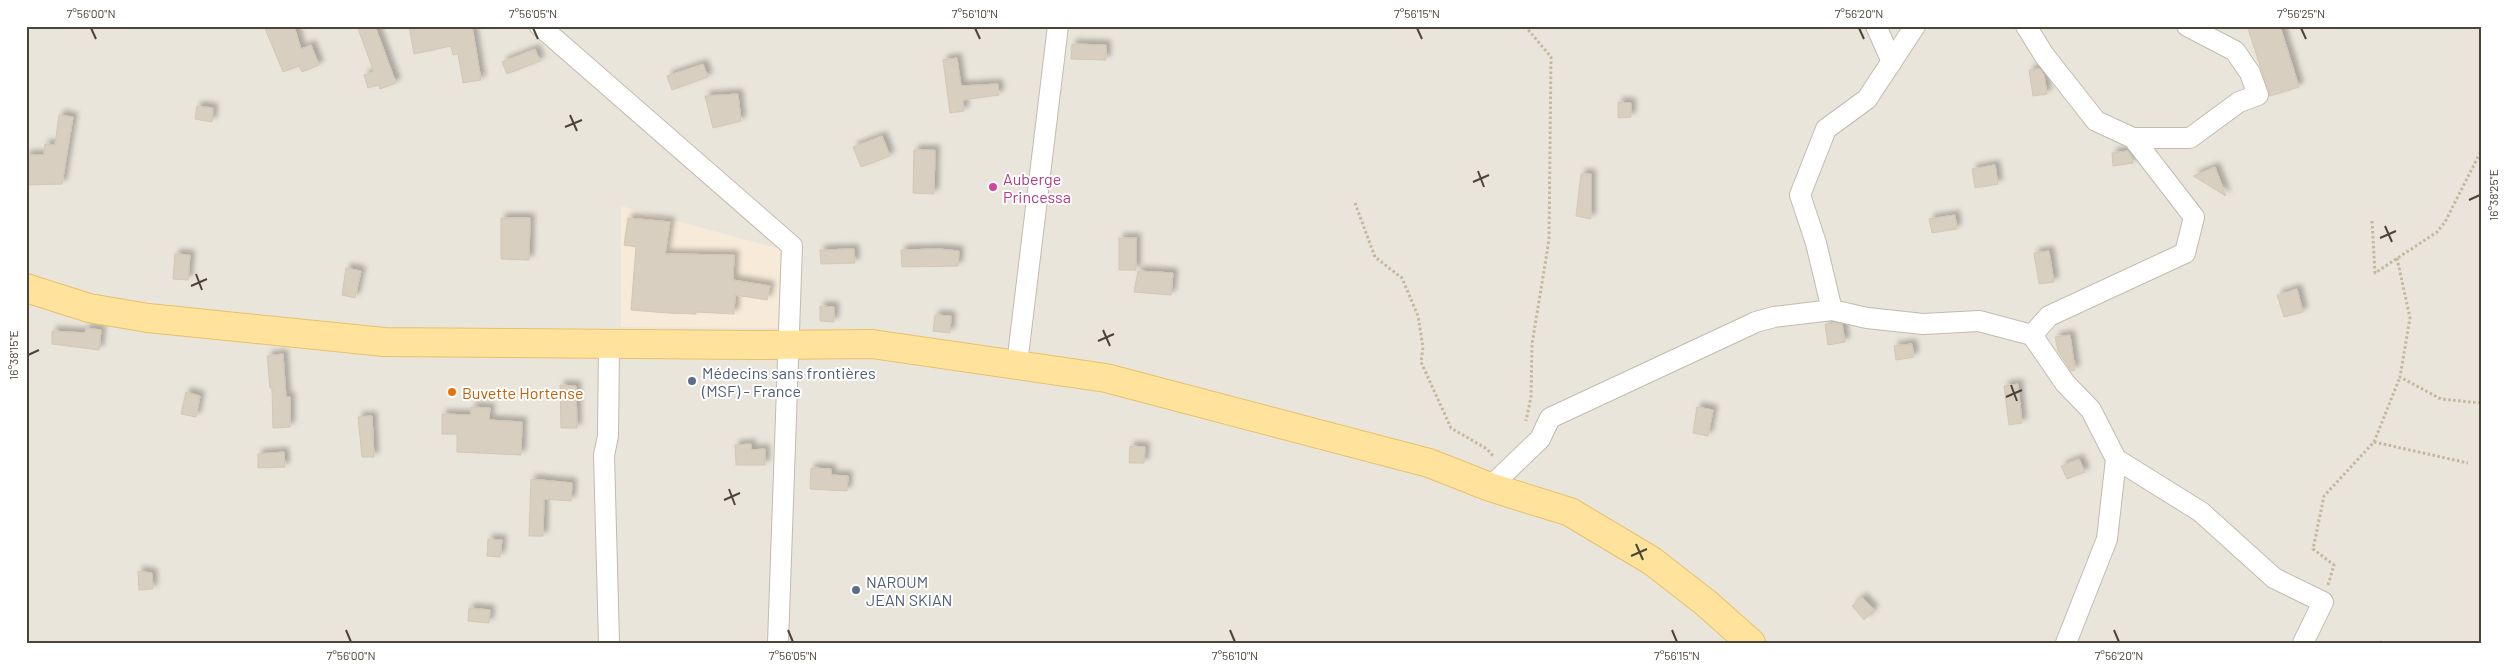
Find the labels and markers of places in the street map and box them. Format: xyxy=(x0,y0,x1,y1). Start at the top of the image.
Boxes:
place label: Auberge Princessa xyxy=(1003,169,1071,206)
marker: Auberge Princessa xyxy=(987,181,999,193)
place label: Médecins sans frontières (MSF) - France xyxy=(701,363,876,400)
marker: Médecins sans frontières (MSF) - France xyxy=(686,375,698,387)
place label: Buvette Hortense xyxy=(462,383,583,402)
marker: Buvette Hortense xyxy=(446,386,458,398)
place label: NAROUM JEAN SKIAN xyxy=(866,572,952,609)
marker: NAROUM JEAN SKIAN xyxy=(850,584,862,596)

